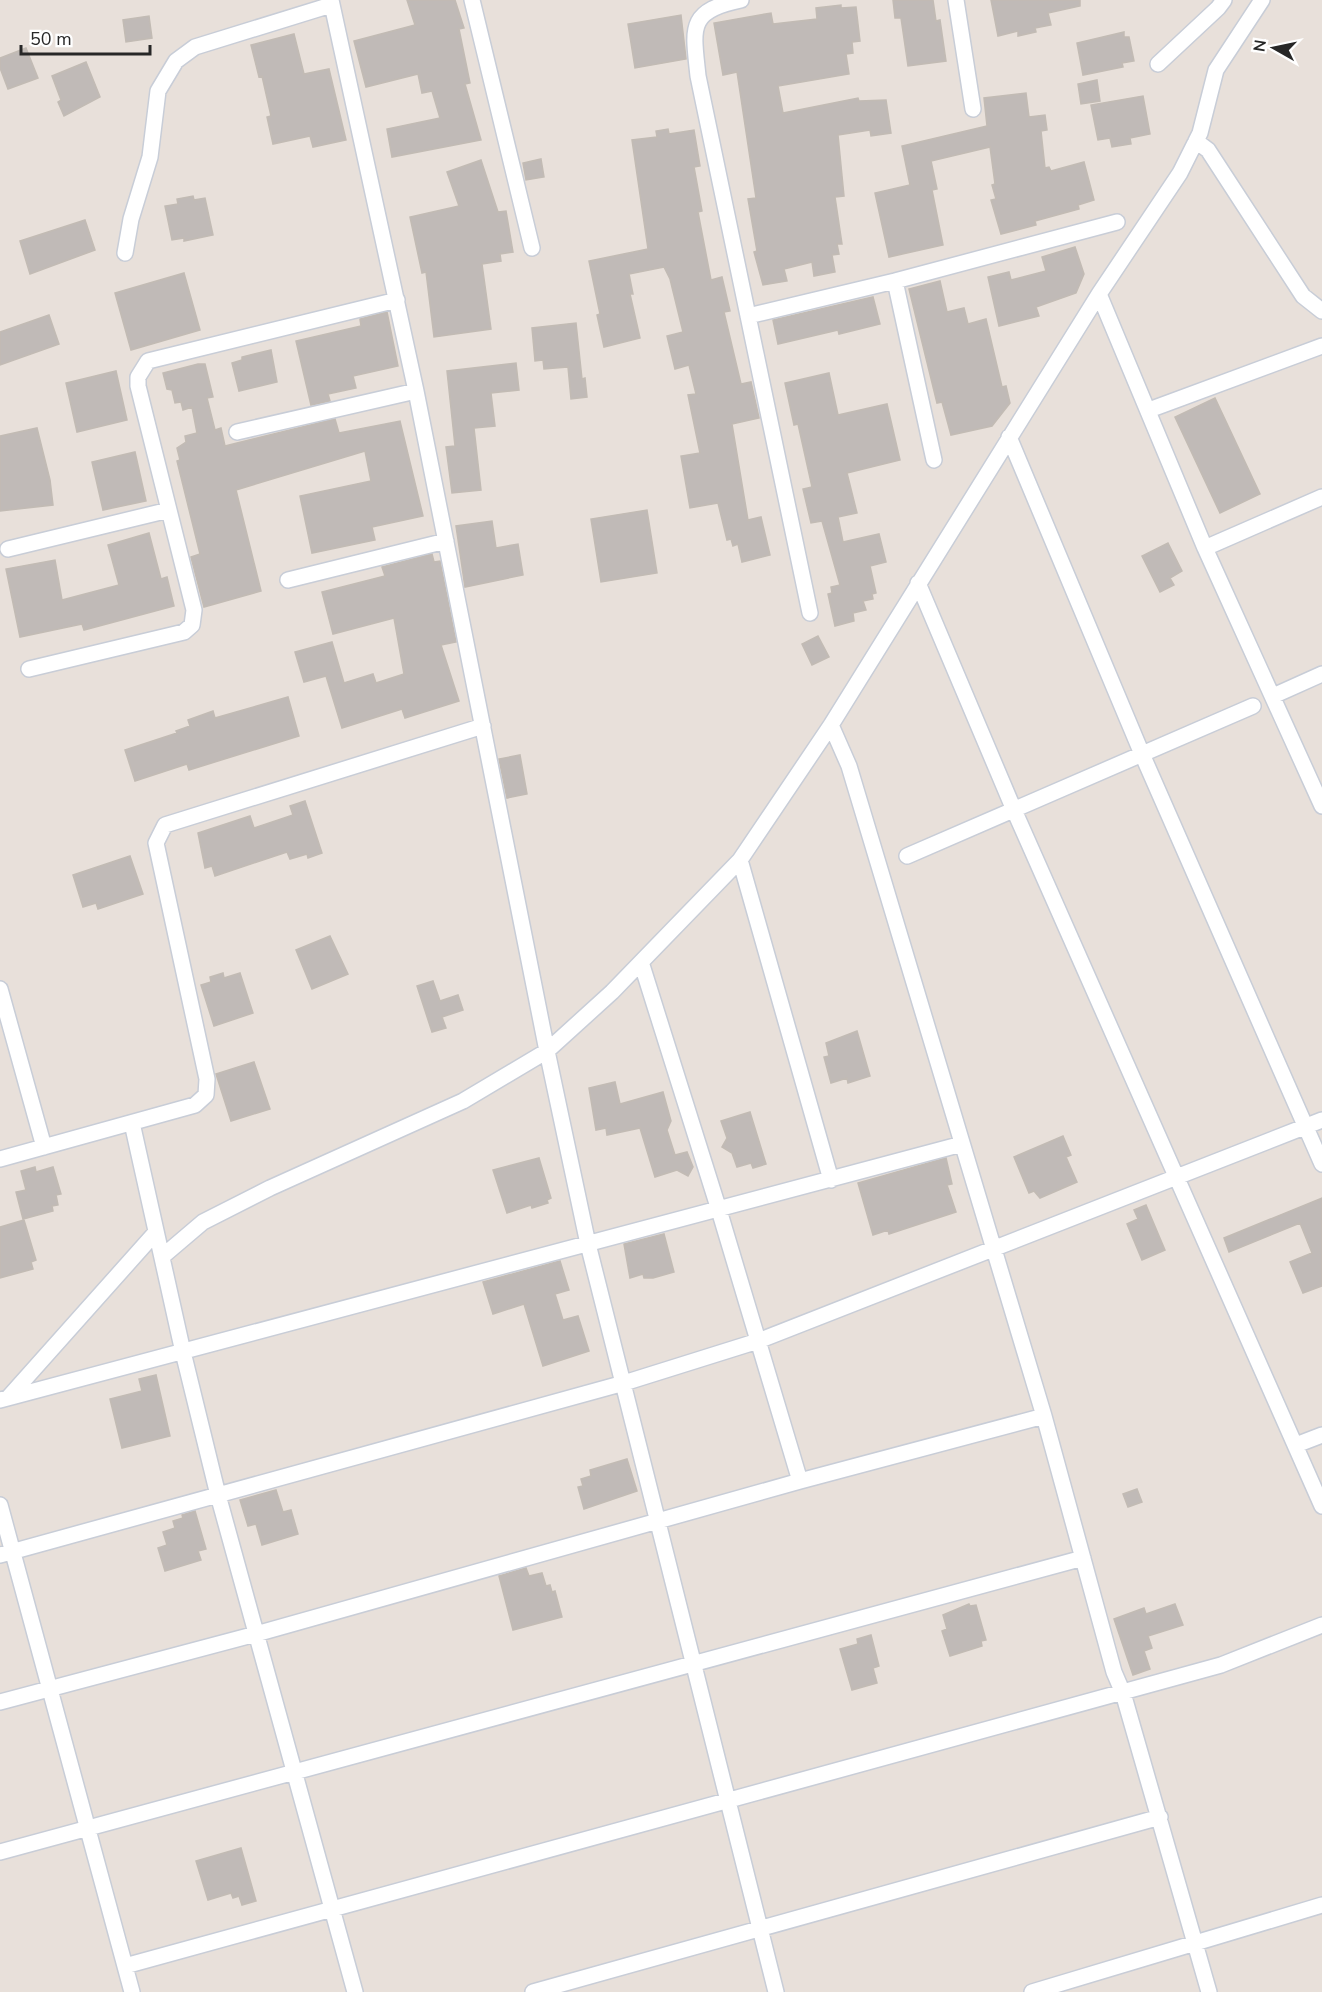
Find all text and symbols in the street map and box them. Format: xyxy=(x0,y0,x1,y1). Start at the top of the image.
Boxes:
scale bar xyxy=(21,18,150,56)
north arrow xyxy=(1244,18,1304,78)
text: 50 m xyxy=(30,27,72,51)
text: N xyxy=(1248,38,1272,53)

